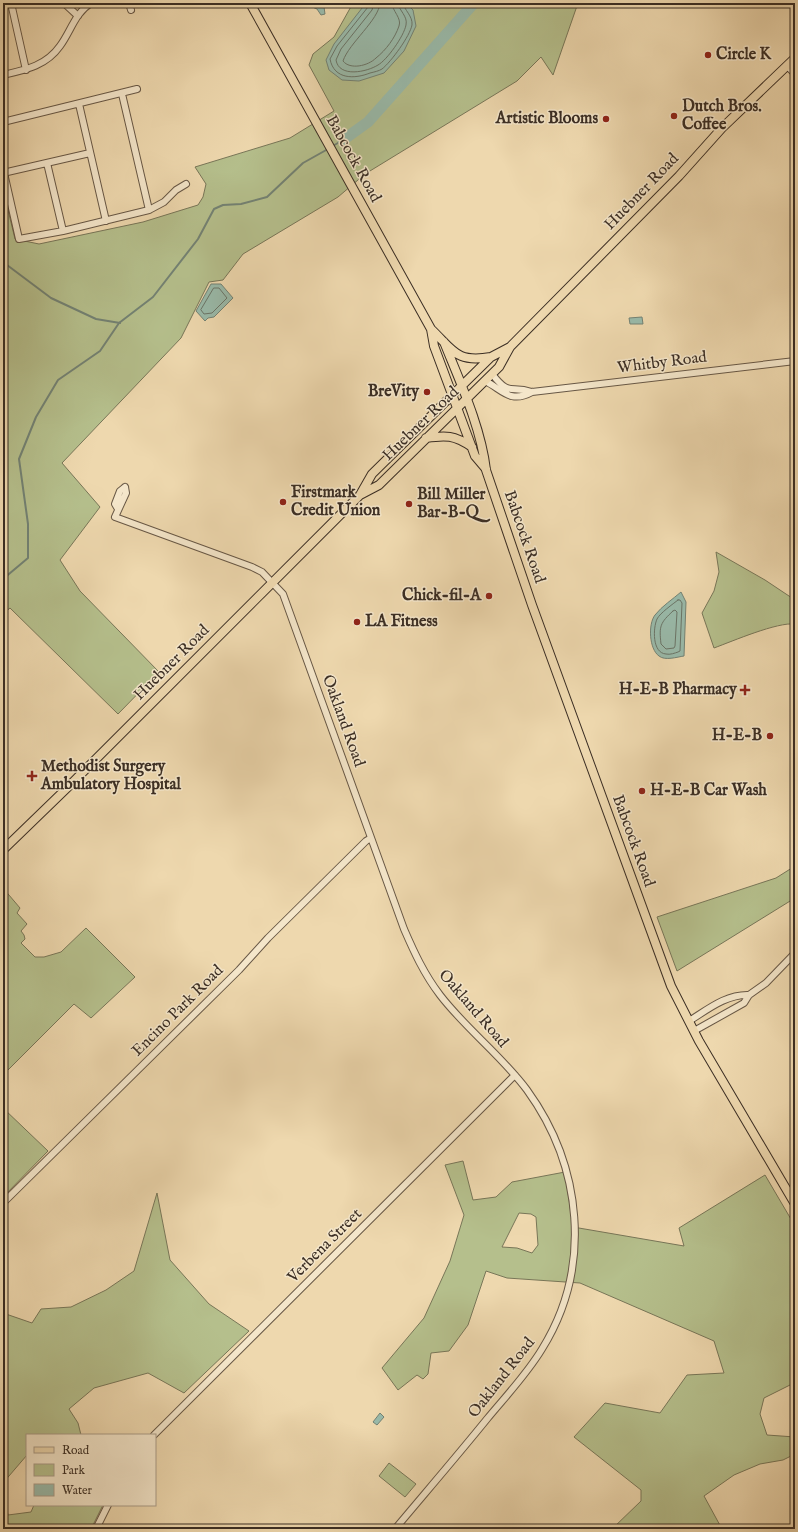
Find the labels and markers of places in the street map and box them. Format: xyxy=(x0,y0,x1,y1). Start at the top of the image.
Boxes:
place label: Circle K xyxy=(716,45,773,65)
marker: Circle K xyxy=(703,50,713,60)
place label: Dutch Bros. Coffee xyxy=(682,97,762,135)
place label: Artistic Blooms xyxy=(495,109,598,129)
marker: Dutch Bros. Coffee xyxy=(669,111,679,121)
marker: Artistic Blooms xyxy=(601,114,611,124)
place label: BreVity xyxy=(368,382,420,402)
marker: BreVity xyxy=(422,387,432,397)
place label: Firstmark Credit Union xyxy=(291,483,381,521)
place label: Bill Miller Bar-B-Q xyxy=(417,485,491,523)
marker: Firstmark Credit Union xyxy=(278,497,288,507)
marker: Bill Miller Bar-B-Q xyxy=(404,499,414,509)
place label: Chick-fil-A xyxy=(402,586,482,606)
marker: Chick-fil-A xyxy=(484,591,494,601)
place label: LA Fitness xyxy=(365,612,438,632)
marker: LA Fitness xyxy=(352,617,362,627)
place label: H-E-B Pharmacy xyxy=(619,680,738,700)
marker: H-E-B Pharmacy xyxy=(740,685,750,695)
place label: H-E-B xyxy=(712,726,762,746)
marker: H-E-B xyxy=(765,731,775,741)
place label: Methodist Surgery Ambulatory Hospital xyxy=(40,757,181,795)
marker: Methodist Surgery Ambulatory Hospital xyxy=(26,770,38,782)
place label: H-E-B Car Wash xyxy=(650,781,767,801)
marker: H-E-B Car Wash xyxy=(637,786,647,796)

